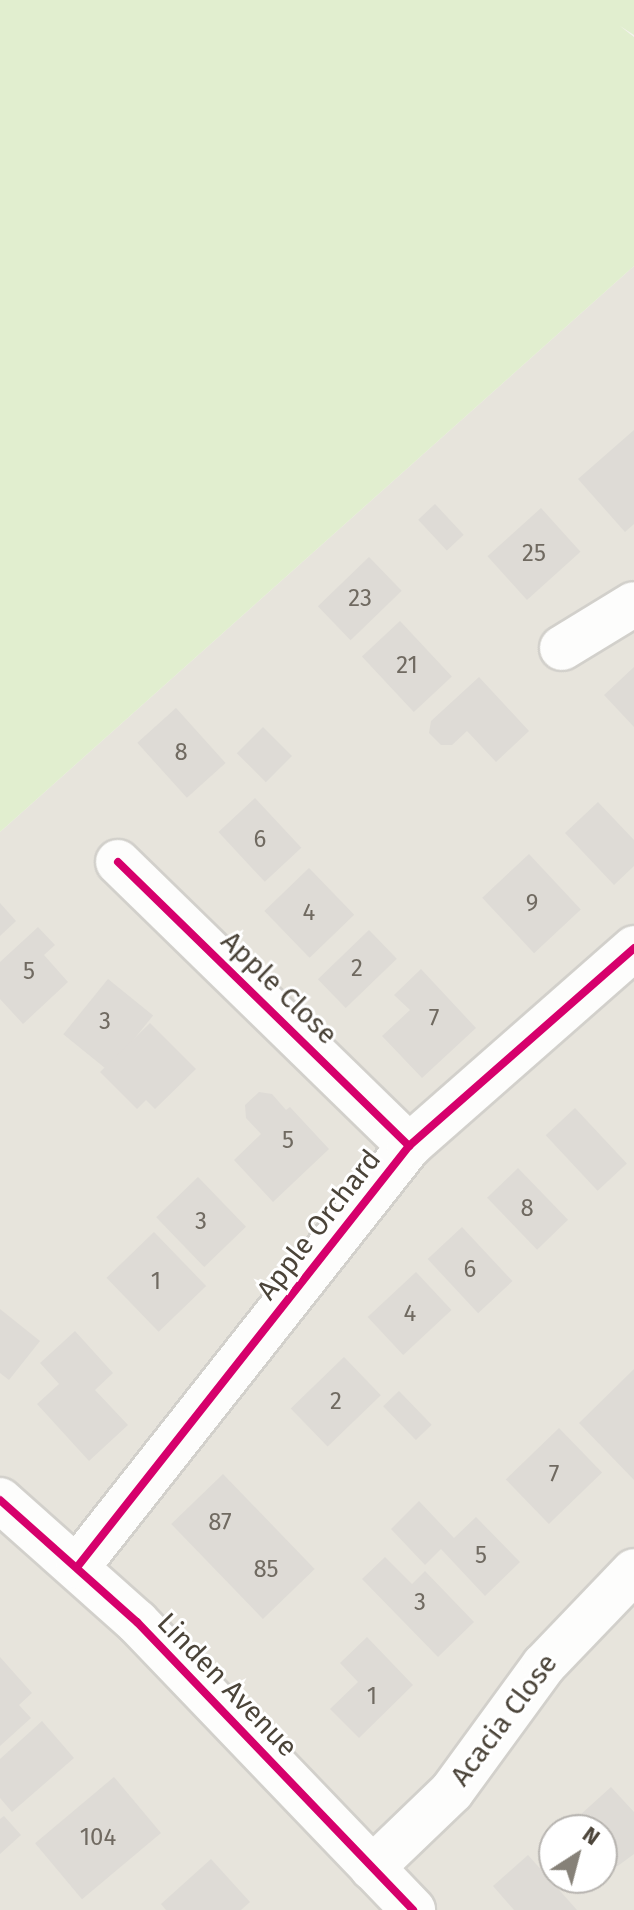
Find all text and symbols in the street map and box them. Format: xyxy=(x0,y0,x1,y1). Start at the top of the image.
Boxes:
house number: 25 xyxy=(522,540,546,568)
house number: 23 xyxy=(348,585,372,613)
house number: 21 xyxy=(396,652,418,680)
house number: 8 xyxy=(174,739,188,767)
house number: 6 xyxy=(254,826,266,854)
house number: 9 xyxy=(526,890,538,918)
house number: 4 xyxy=(303,899,315,927)
street label: Apple Close xyxy=(214,924,344,1052)
house number: 2 xyxy=(351,955,363,983)
house number: 5 xyxy=(23,958,35,986)
house number: 7 xyxy=(429,1005,439,1033)
house number: 3 xyxy=(99,1008,111,1036)
house number: 5 xyxy=(282,1127,294,1155)
street label: Apple Orchard xyxy=(250,1143,388,1307)
house number: 8 xyxy=(520,1195,534,1223)
house number: 3 xyxy=(195,1208,207,1236)
house number: 6 xyxy=(464,1256,476,1284)
house number: 1 xyxy=(151,1268,161,1296)
house number: 4 xyxy=(404,1300,416,1328)
house number: 2 xyxy=(330,1388,342,1416)
house number: 7 xyxy=(549,1461,559,1489)
house number: 87 xyxy=(208,1509,232,1537)
house number: 5 xyxy=(475,1542,487,1570)
house number: 85 xyxy=(253,1556,279,1584)
house number: 3 xyxy=(414,1589,426,1617)
street label: Linden Avenue xyxy=(150,1606,304,1764)
street label: Acacia Close xyxy=(444,1647,564,1793)
house number: 1 xyxy=(367,1683,377,1711)
north arrow xyxy=(538,1814,618,1894)
text: N xyxy=(577,1821,605,1851)
house number: 104 xyxy=(80,1824,116,1852)

